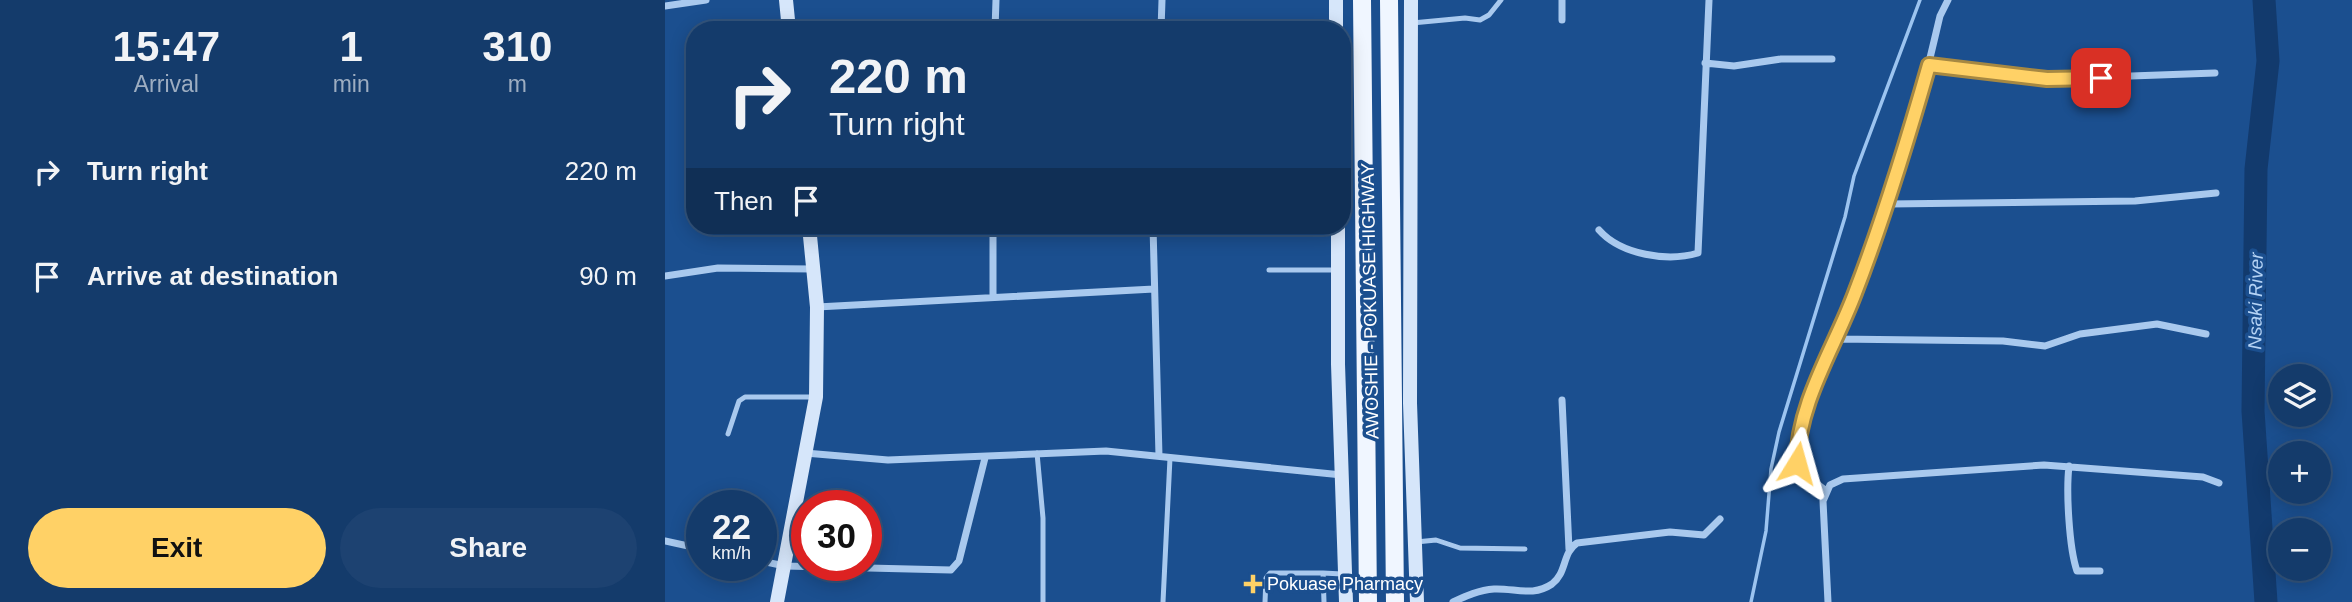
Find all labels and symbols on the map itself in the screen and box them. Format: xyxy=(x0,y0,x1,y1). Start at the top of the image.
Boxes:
pin xyxy=(2071,48,2131,108)
street label: AWOSHIE - POKUASE HIGHWAY xyxy=(1358,163,1382,439)
water label: Nsaki River xyxy=(2244,252,2267,350)
position arrow xyxy=(1760,426,1834,500)
speed limit sign: 30 xyxy=(791,490,882,581)
place label: Pokuase Pharmacy xyxy=(1267,574,1423,594)
marker: Pokuase Pharmacy xyxy=(1245,576,1261,592)

